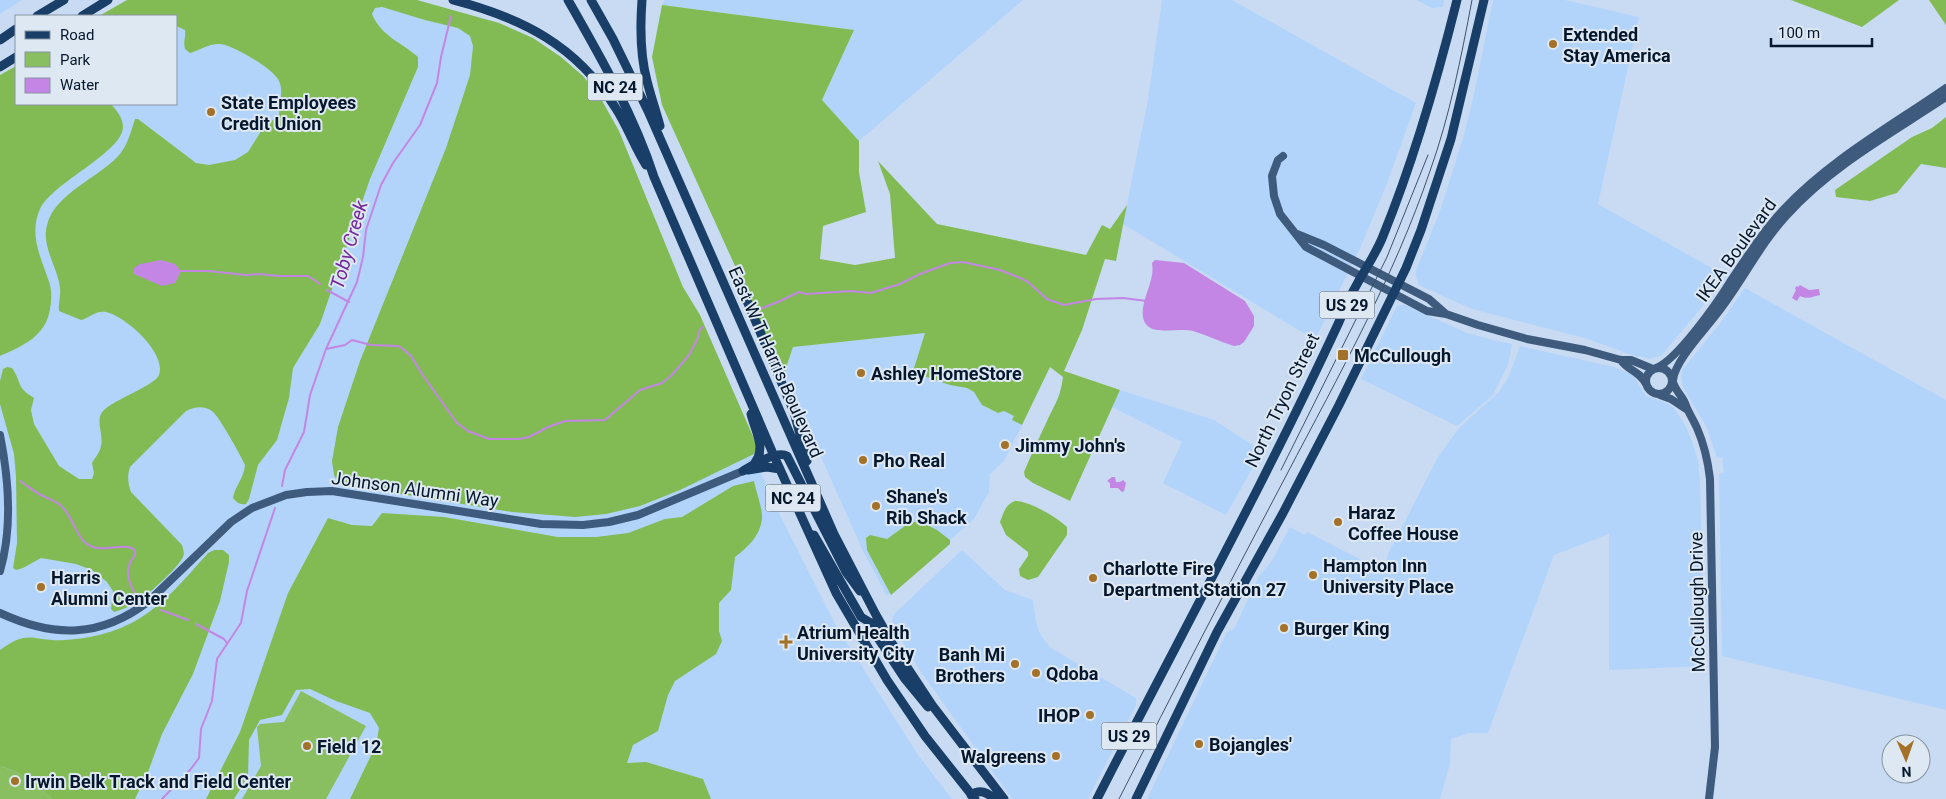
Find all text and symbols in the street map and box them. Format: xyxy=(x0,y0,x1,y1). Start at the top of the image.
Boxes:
legend xyxy=(15,15,178,105)
scale bar xyxy=(1771,15,1872,47)
place label: Extended Stay America xyxy=(1563,24,1671,66)
text: 100 m xyxy=(1778,24,1820,42)
text: Road xyxy=(60,26,94,44)
marker: Extended Stay America xyxy=(1547,38,1559,50)
text: Park xyxy=(60,51,91,69)
road number: NC 24 xyxy=(588,74,642,100)
text: Water xyxy=(60,76,99,94)
place label: State Employees Credit Union xyxy=(221,92,356,134)
marker: State Employees Credit Union xyxy=(205,106,217,118)
street label: IKEA Boulevard xyxy=(1692,194,1780,306)
water label: Toby Creek xyxy=(325,197,373,292)
street label: East W T Harris Boulevard xyxy=(724,263,828,461)
road number: US 29 xyxy=(1320,292,1374,318)
street label: North Tryon Street xyxy=(1240,329,1324,470)
place label: McCullough xyxy=(1354,345,1451,366)
marker: McCullough xyxy=(1336,348,1350,362)
place label: Ashley HomeStore xyxy=(871,363,1022,384)
marker: Ashley HomeStore xyxy=(855,367,867,379)
place label: Jimmy John's xyxy=(1015,435,1126,456)
marker: Jimmy John's xyxy=(999,439,1011,451)
place label: Pho Real xyxy=(873,450,945,471)
marker: Pho Real xyxy=(857,454,869,466)
street label: Johnson Alumni Way xyxy=(330,467,500,511)
road number: NC 24 xyxy=(766,484,820,512)
place label: Shane's Rib Shack xyxy=(886,486,967,528)
marker: Shane's Rib Shack xyxy=(870,500,882,512)
place label: Haraz Coffee House xyxy=(1348,502,1459,544)
marker: Haraz Coffee House xyxy=(1332,516,1344,528)
street label: McCullough Drive xyxy=(1685,531,1709,673)
place label: Hampton Inn University Place xyxy=(1323,555,1454,597)
place label: Charlotte Fire Department Station 27 xyxy=(1103,558,1286,600)
place label: Harris Alumni Center xyxy=(51,567,167,609)
marker: Hampton Inn University Place xyxy=(1307,569,1319,581)
marker: Charlotte Fire Department Station 27 xyxy=(1087,572,1099,584)
marker: Harris Alumni Center xyxy=(35,581,47,593)
place label: Burger King xyxy=(1294,618,1390,639)
place label: Atrium Health University City xyxy=(797,622,915,664)
marker: Burger King xyxy=(1278,622,1290,634)
marker: Atrium Health University City xyxy=(779,635,793,649)
place label: Banh Mi Brothers xyxy=(935,644,1005,686)
marker: Banh Mi Brothers xyxy=(1009,658,1021,670)
place label: Qdoba xyxy=(1046,663,1099,684)
marker: Qdoba xyxy=(1030,667,1042,679)
place label: IHOP xyxy=(1038,705,1080,726)
marker: IHOP xyxy=(1084,709,1096,721)
road number: US 29 xyxy=(1102,722,1156,749)
place label: Bojangles' xyxy=(1209,734,1292,755)
north arrow xyxy=(1881,734,1931,784)
place label: Field 12 xyxy=(317,736,381,757)
marker: Bojangles' xyxy=(1193,738,1205,750)
marker: Field 12 xyxy=(301,740,313,752)
place label: Walgreens xyxy=(961,746,1046,767)
marker: Walgreens xyxy=(1050,750,1062,762)
text: N xyxy=(1901,764,1912,780)
place label: Irwin Belk Track and Field Center xyxy=(25,771,292,792)
marker: Irwin Belk Track and Field Center xyxy=(9,775,21,787)

